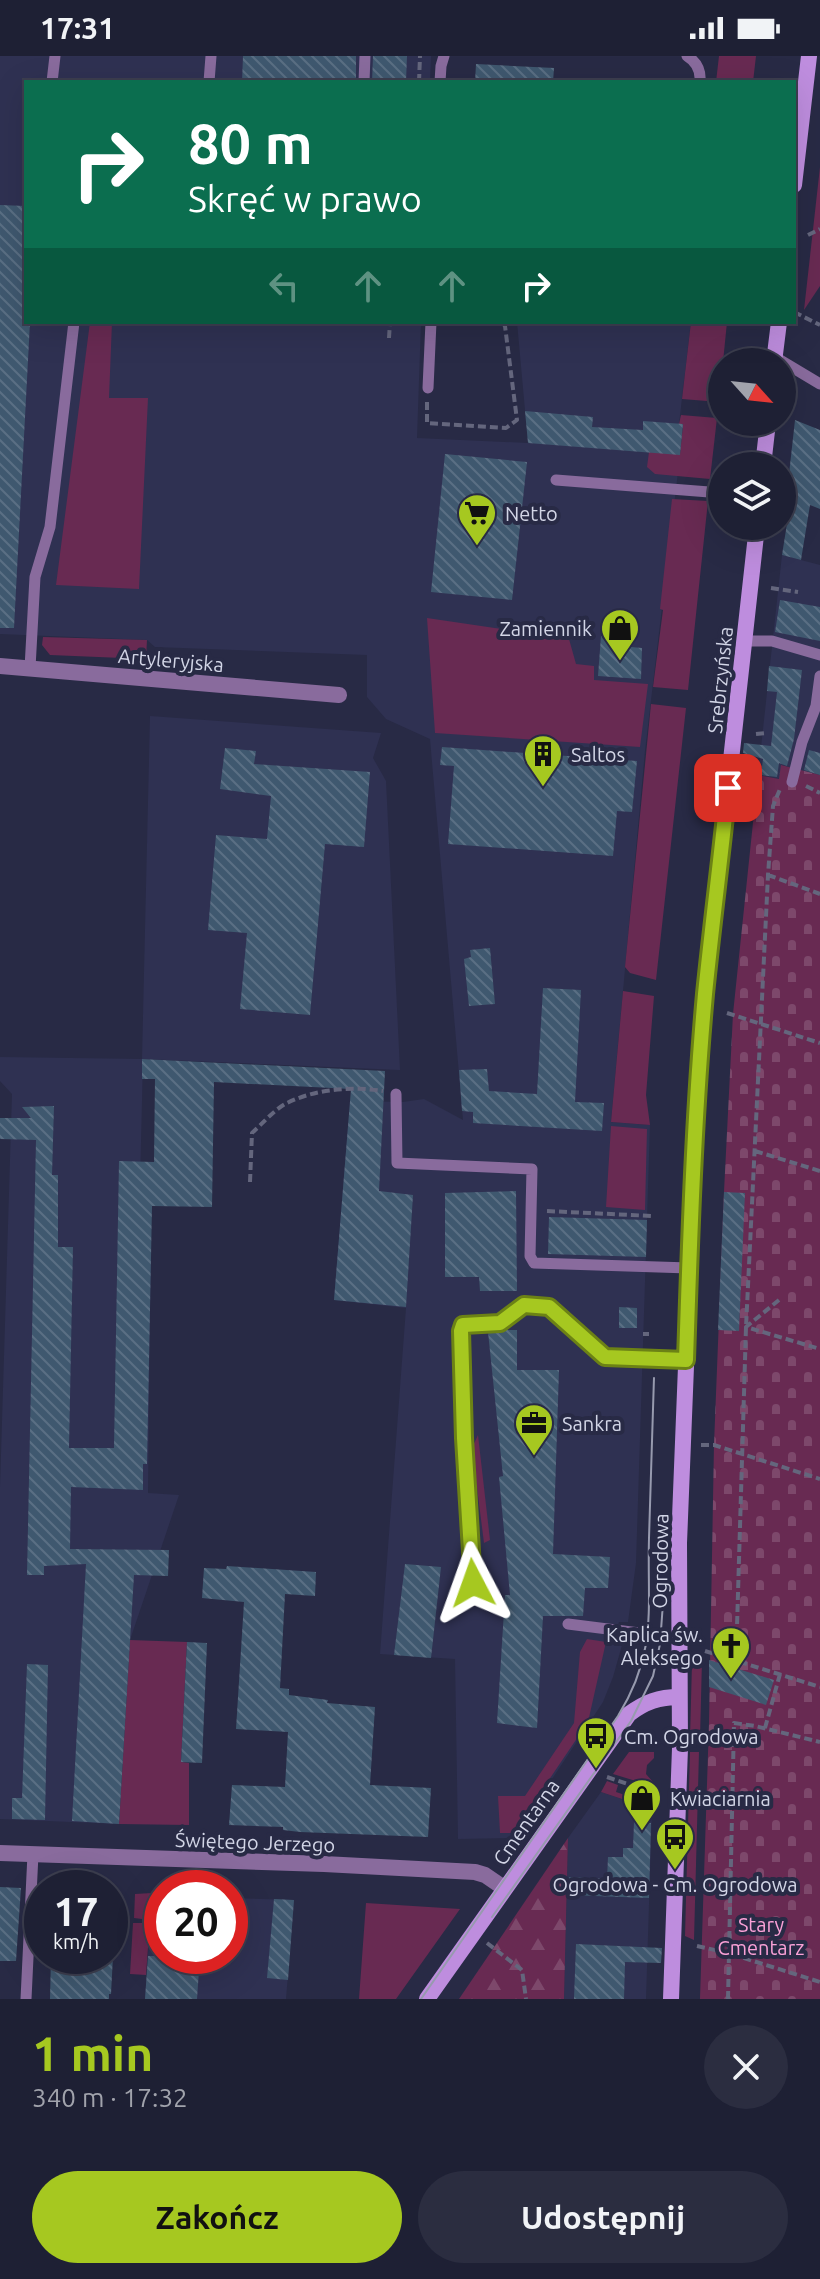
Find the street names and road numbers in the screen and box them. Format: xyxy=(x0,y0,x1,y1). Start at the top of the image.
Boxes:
street label: Srebrzyńska xyxy=(703,625,737,735)
street label: Artyleryjska xyxy=(117,644,225,676)
street label: Ogrodowa xyxy=(648,1513,672,1609)
street label: Cmentarna xyxy=(488,1775,564,1869)
street label: Świętego Jerzego xyxy=(175,1828,335,1856)

